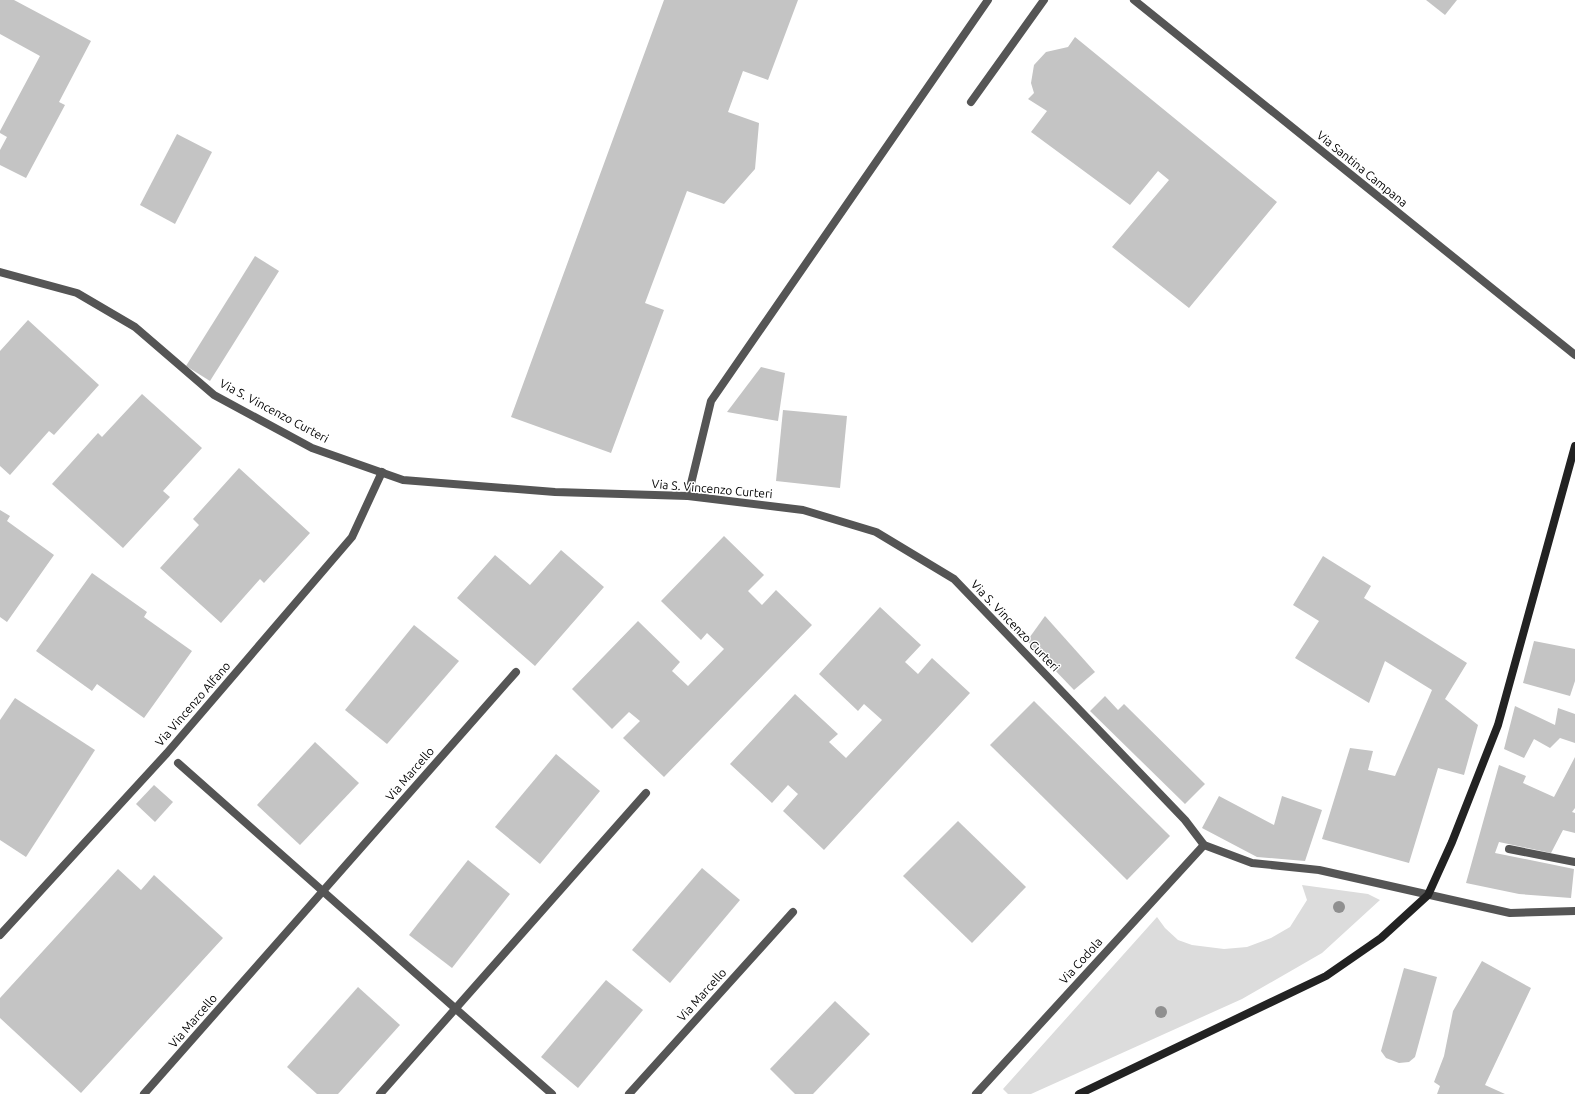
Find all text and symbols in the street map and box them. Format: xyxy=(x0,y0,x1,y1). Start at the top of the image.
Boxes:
street label: Via Santina Campana xyxy=(1314,128,1410,209)
street label: Via S. Vincenzo Curteri xyxy=(218,376,331,445)
street label: Via S. Vincenzo Curteri xyxy=(651,477,773,500)
street label: Via S. Vincenzo Curteri xyxy=(969,577,1062,674)
street label: Via Vincenzo Alfano xyxy=(153,659,233,748)
street label: Via Marcello xyxy=(383,744,436,803)
street label: Via Codola xyxy=(1057,935,1105,986)
street label: Via Marcello xyxy=(675,966,729,1024)
street label: Via Marcello xyxy=(166,991,219,1050)

